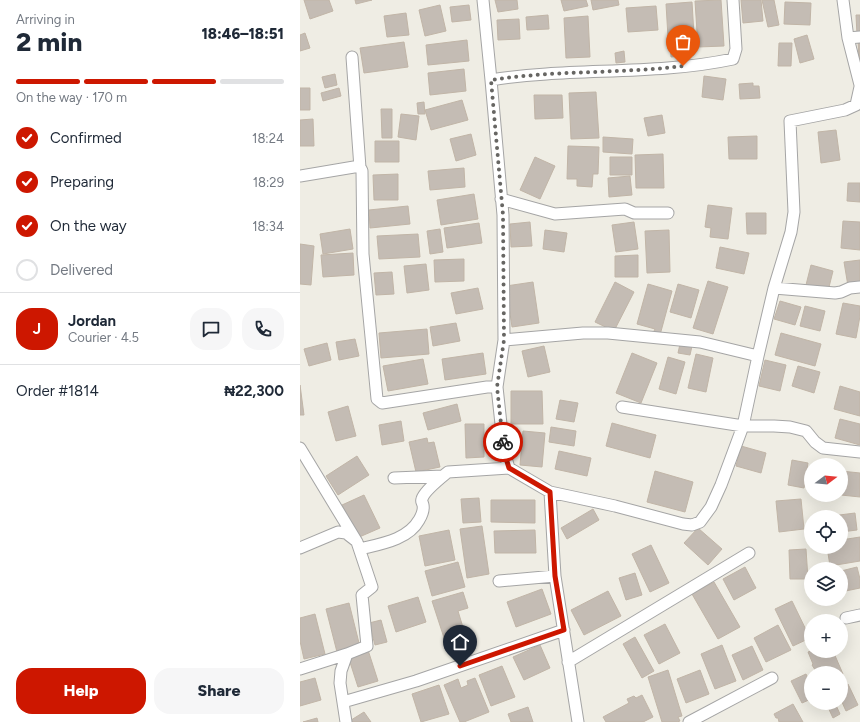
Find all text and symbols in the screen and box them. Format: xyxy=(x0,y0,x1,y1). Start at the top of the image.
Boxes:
text: Arriving in xyxy=(16,12,75,27)
text: 18:46–18:51 xyxy=(201,25,284,43)
pin xyxy=(666,25,700,66)
text: 2 min xyxy=(16,26,82,58)
icon: bag xyxy=(672,31,694,53)
text: On the way · 170 m xyxy=(16,90,127,105)
icon: check xyxy=(16,127,38,149)
text: Confirmed xyxy=(50,129,122,147)
text: 18:24 xyxy=(252,131,284,146)
icon: check xyxy=(16,171,38,193)
text: Preparing xyxy=(50,173,114,191)
text: 18:29 xyxy=(253,175,284,190)
icon: check xyxy=(16,215,38,237)
text: On the way xyxy=(50,217,127,235)
text: 18:34 xyxy=(252,219,284,234)
text: Delivered xyxy=(50,261,113,279)
button: chat xyxy=(190,308,232,350)
button: phone xyxy=(242,308,284,350)
text: Jordan xyxy=(68,312,116,330)
text: J xyxy=(33,320,41,338)
text: Courier · 4.5 xyxy=(68,330,139,345)
text: Order #1814 xyxy=(16,382,99,400)
text: ₦22,300 xyxy=(224,382,284,400)
courier xyxy=(483,422,523,462)
icon: bike xyxy=(492,431,514,453)
north arrow xyxy=(804,458,848,502)
map controls xyxy=(804,458,848,710)
button: locate xyxy=(804,510,848,554)
button: layers xyxy=(804,562,848,606)
button: + xyxy=(804,614,848,658)
pin xyxy=(443,625,477,666)
icon: home xyxy=(449,631,471,653)
button: − xyxy=(804,666,848,710)
button: Help xyxy=(16,668,146,714)
button: Share xyxy=(154,668,284,714)

